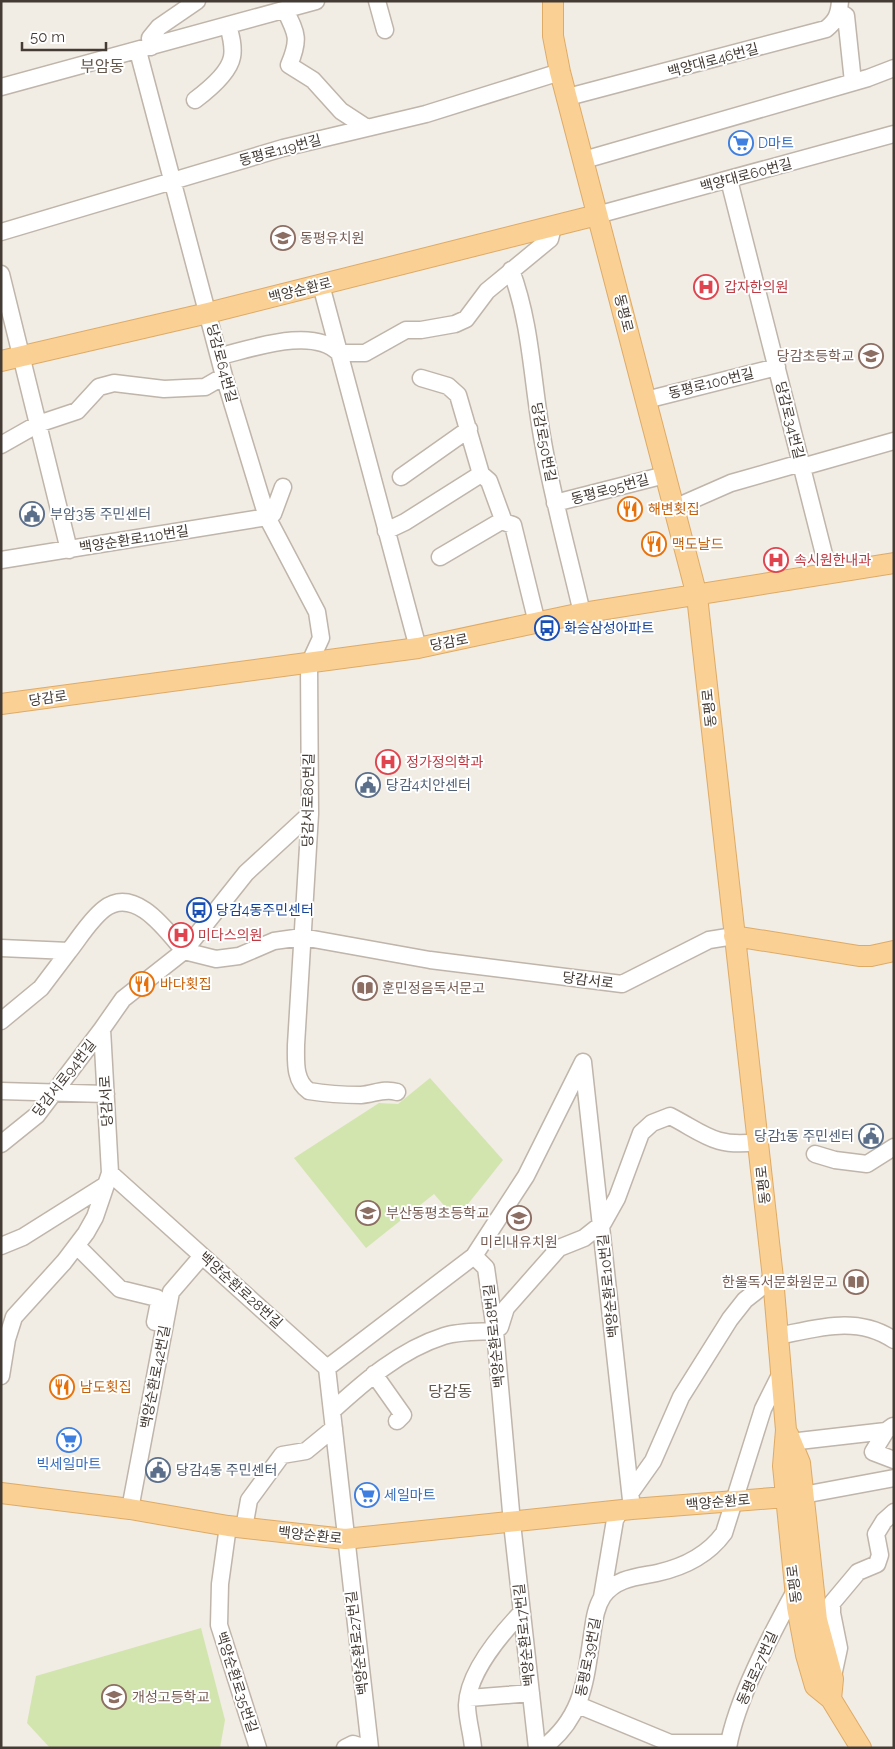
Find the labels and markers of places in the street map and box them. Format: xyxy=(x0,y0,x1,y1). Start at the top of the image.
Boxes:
supermarket icon: D마트 xyxy=(728,130,754,156)
place label: D마트 xyxy=(758,135,794,151)
school or university icon: 동평유치원 xyxy=(270,225,296,251)
place label: 동평유치원 xyxy=(300,230,364,246)
hospital icon: 갑자한의원 xyxy=(693,274,719,300)
place label: 갑자한의원 xyxy=(724,279,788,295)
school or university icon: 당감초등학교 xyxy=(858,343,884,369)
place label: 당감초등학교 xyxy=(777,348,854,364)
restaurant icon: 해변횟집 xyxy=(617,496,643,522)
public building icon: 부암3동 주민센터 xyxy=(19,501,45,527)
place label: 해변횟집 xyxy=(648,501,700,517)
place label: 부암3동 주민센터 xyxy=(50,506,151,522)
restaurant icon: 맥도날드 xyxy=(641,531,667,557)
place label: 맥도날드 xyxy=(672,536,724,552)
hospital icon: 속시원한내과 xyxy=(763,547,789,573)
place label: 속시원한내과 xyxy=(794,552,871,568)
bus stop icon: 화승삼성아파트 xyxy=(534,615,560,641)
place label: 화승삼성아파트 xyxy=(564,620,654,636)
hospital icon: 정가정의학과 xyxy=(375,749,401,775)
place label: 정가정의학과 xyxy=(406,754,483,770)
public building icon: 당감4치안센터 xyxy=(355,772,381,798)
place label: 당감4치안센터 xyxy=(386,777,471,793)
bus stop icon: 당감4동주민센터 xyxy=(186,897,212,923)
place label: 당감4동주민센터 xyxy=(216,902,314,918)
hospital icon: 미다스의원 xyxy=(168,922,194,948)
place label: 미다스의원 xyxy=(198,927,262,943)
restaurant icon: 바다횟집 xyxy=(129,971,155,997)
library icon: 훈민정음독서문고 xyxy=(352,975,378,1001)
place label: 바다횟집 xyxy=(160,976,212,992)
place label: 훈민정음독서문고 xyxy=(382,980,485,996)
public building icon: 당감1동 주민센터 xyxy=(858,1123,884,1149)
place label: 당감1동 주민센터 xyxy=(754,1128,854,1144)
school or university icon: 부산동평초등학교 xyxy=(355,1200,381,1226)
place label: 부산동평초등학교 xyxy=(386,1205,489,1221)
school or university icon: 미리내유치원 xyxy=(506,1205,532,1231)
place label: 미리내유치원 xyxy=(480,1234,558,1250)
library icon: 한울독서문화원문고 xyxy=(843,1269,869,1295)
place label: 한울독서문화원문고 xyxy=(722,1274,838,1290)
restaurant icon: 남도횟집 xyxy=(49,1374,75,1400)
place label: 남도횟집 xyxy=(80,1379,132,1395)
supermarket icon: 빅세일마트 xyxy=(56,1427,82,1453)
place label: 빅세일마트 xyxy=(37,1456,101,1472)
public building icon: 당감4동 주민센터 xyxy=(145,1457,171,1483)
place label: 당감4동 주민센터 xyxy=(176,1462,277,1478)
supermarket icon: 세일마트 xyxy=(354,1482,380,1508)
place label: 세일마트 xyxy=(384,1487,436,1503)
school or university icon: 개성고등학교 xyxy=(101,1684,127,1710)
place label: 개성고등학교 xyxy=(132,1689,209,1705)

